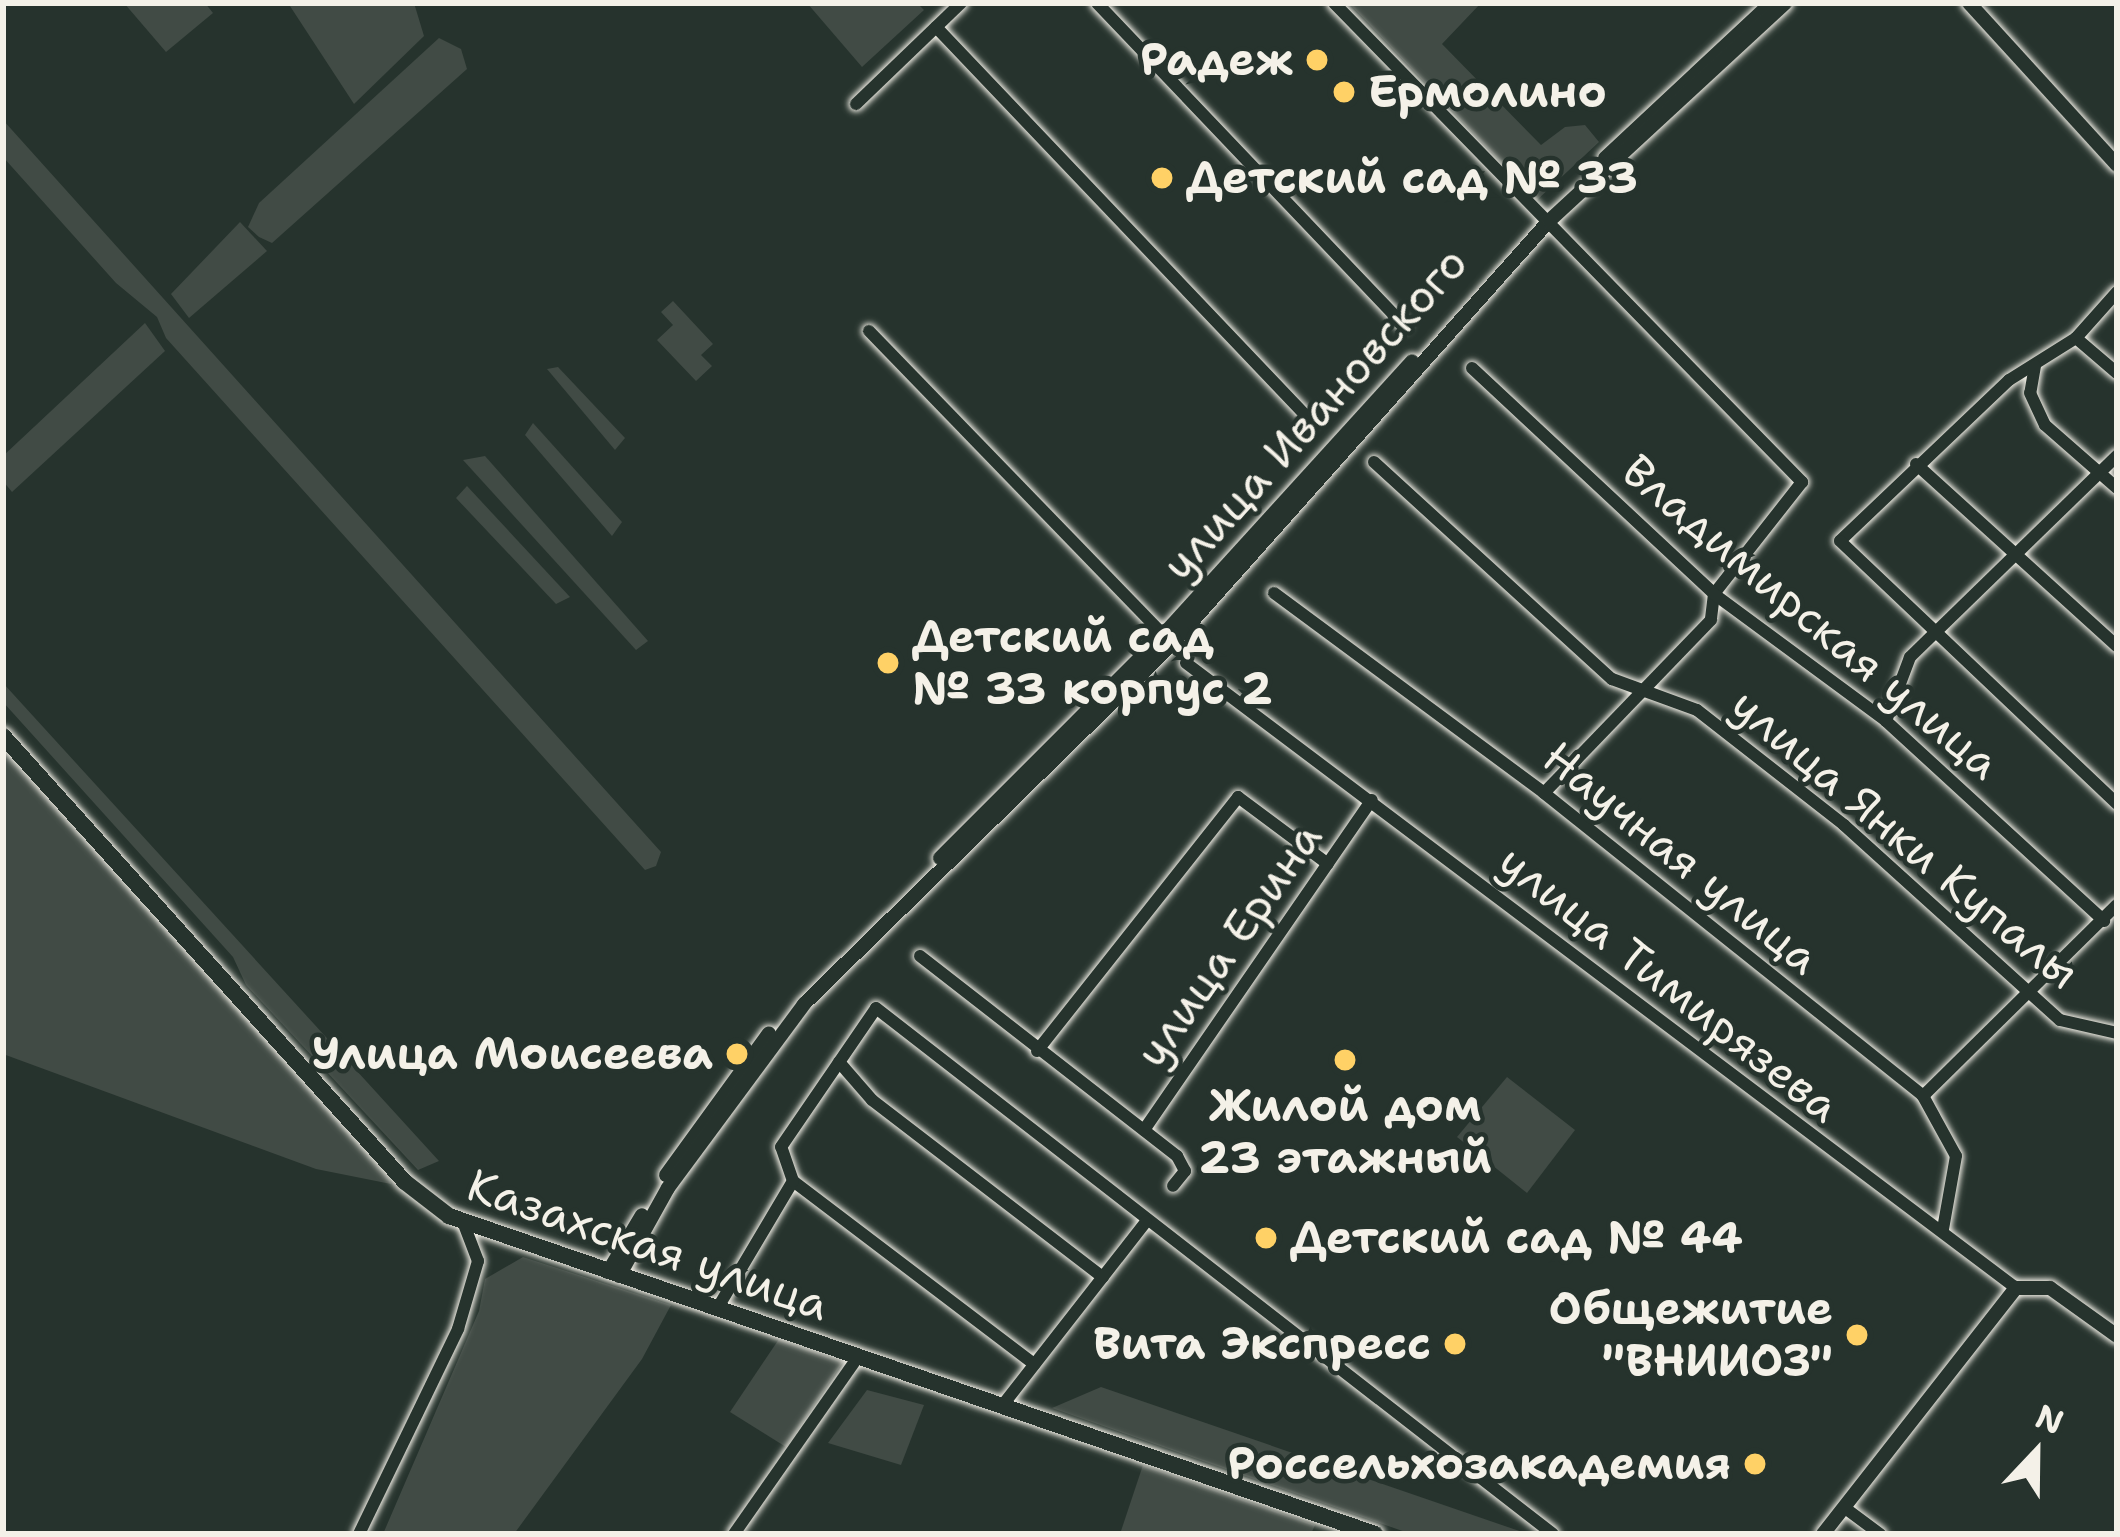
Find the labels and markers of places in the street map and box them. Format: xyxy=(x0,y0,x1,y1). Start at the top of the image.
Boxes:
place label: Радеж xyxy=(1140,33,1293,87)
marker: Радеж xyxy=(1304,47,1330,73)
place label: Ермолино xyxy=(1368,65,1607,119)
marker: Ермолино xyxy=(1331,79,1357,105)
place label: Детский сад № 33 xyxy=(1186,151,1638,205)
marker: Детский сад № 33 xyxy=(1149,165,1175,191)
place label: Детский сад № 33 корпус 2 xyxy=(912,610,1272,716)
marker: Детский сад № 33 корпус 2 xyxy=(875,650,901,676)
place label: Улица Моисеева xyxy=(311,1027,713,1081)
marker: Улица Моисеева xyxy=(724,1041,750,1067)
marker: Жилой дом 23 этажный xyxy=(1332,1047,1358,1073)
place label: Жилой дом 23 этажный xyxy=(1198,1079,1492,1185)
place label: Детский сад № 44 xyxy=(1290,1211,1743,1265)
marker: Детский сад № 44 xyxy=(1253,1225,1279,1251)
place label: Общежитие "ВНИИОЗ" xyxy=(1549,1282,1833,1388)
place label: Вита Экспресс xyxy=(1093,1317,1431,1371)
marker: Общежитие "ВНИИОЗ" xyxy=(1844,1322,1870,1348)
marker: Вита Экспресс xyxy=(1442,1331,1468,1357)
place label: Россельхозакадемия xyxy=(1228,1437,1731,1491)
marker: Россельхозакадемия xyxy=(1742,1451,1768,1477)

